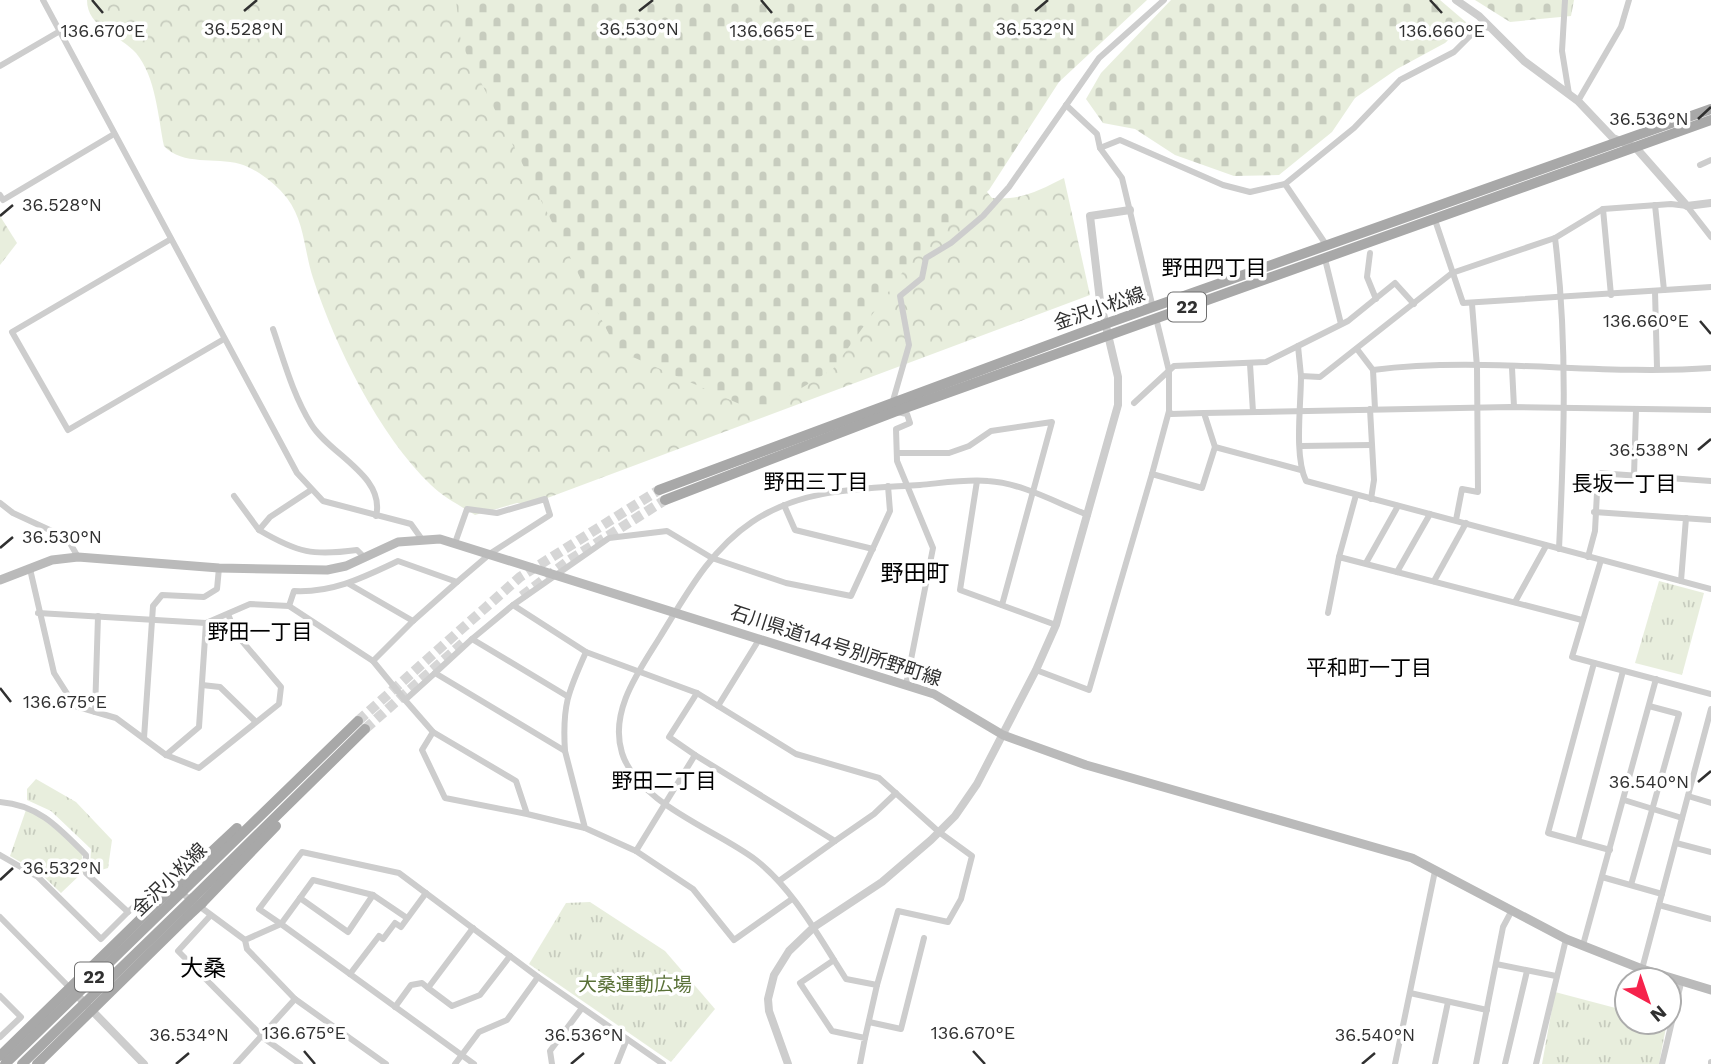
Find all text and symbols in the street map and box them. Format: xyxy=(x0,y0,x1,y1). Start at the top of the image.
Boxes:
text: 36.528°N xyxy=(204,18,284,39)
text: 36.530°N xyxy=(599,18,679,39)
text: 36.532°N xyxy=(995,18,1075,39)
text: 136.670°E xyxy=(61,20,145,41)
text: 136.665°E xyxy=(729,20,815,41)
text: 136.660°E xyxy=(1399,20,1485,41)
text: 36.536°N xyxy=(1609,108,1689,129)
text: 36.528°N xyxy=(22,194,102,215)
district label: 野田四丁目 xyxy=(1162,255,1267,280)
street label: 金沢小松線 xyxy=(1050,282,1148,335)
road number: 22 xyxy=(1168,292,1206,321)
text: 136.660°E xyxy=(1603,310,1689,331)
text: 36.538°N xyxy=(1609,439,1689,460)
district label: 野田三丁目 xyxy=(764,469,869,494)
district label: 長坂一丁目 xyxy=(1572,471,1677,496)
text: 36.530°N xyxy=(22,526,102,547)
district label: 野田町 xyxy=(881,560,950,587)
street label: 石川県道144号別所野町線 xyxy=(727,600,944,691)
district label: 野田一丁目 xyxy=(208,619,313,644)
district label: 平和町一丁目 xyxy=(1306,655,1432,680)
text: 136.675°E xyxy=(23,691,107,712)
district label: 野田二丁目 xyxy=(612,768,717,793)
text: 36.540°N xyxy=(1609,771,1689,792)
street label: 金沢小松線 xyxy=(127,838,212,921)
text: 36.532°N xyxy=(22,857,102,878)
district label: 大桑 xyxy=(180,955,226,982)
road number: 22 xyxy=(75,962,113,992)
north arrow xyxy=(1613,966,1683,1036)
park label: 大桑運動広場 xyxy=(578,973,692,996)
text: N xyxy=(1646,1000,1671,1027)
text: 136.675°E xyxy=(262,1022,346,1043)
text: 136.670°E xyxy=(931,1022,1015,1043)
text: 36.534°N xyxy=(149,1024,229,1045)
text: 36.536°N xyxy=(544,1024,624,1045)
text: 36.540°N xyxy=(1335,1024,1415,1045)

